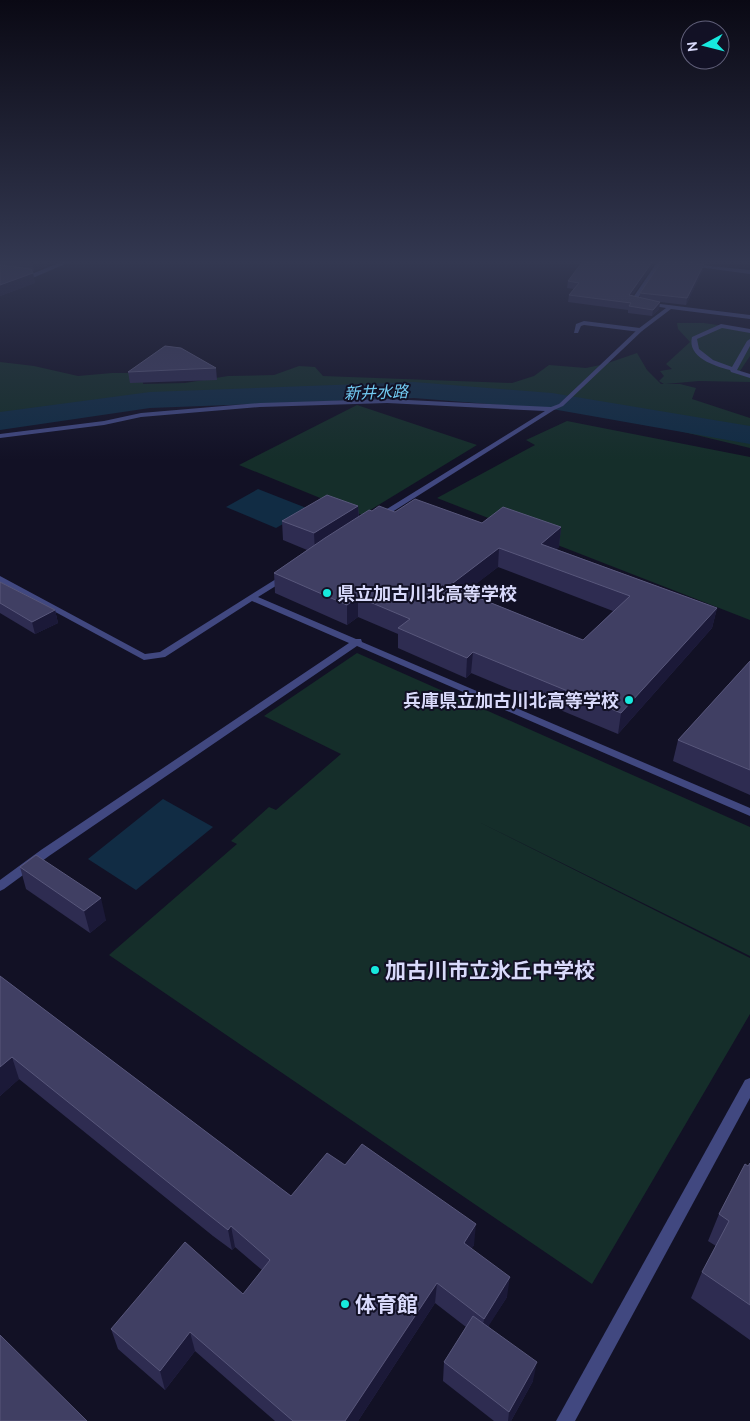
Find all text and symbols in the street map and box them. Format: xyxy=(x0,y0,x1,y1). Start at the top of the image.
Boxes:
north arrow xyxy=(680,20,730,70)
text: N xyxy=(684,40,701,53)
water label: 新井水路 xyxy=(344,382,410,402)
place label: 県立加古川北高等学校 xyxy=(337,583,517,603)
marker: 県立加古川北高等学校 xyxy=(321,587,333,599)
place label: 兵庫県立加古川北高等学校 xyxy=(403,690,619,710)
marker: 兵庫県立加古川北高等学校 xyxy=(623,694,635,706)
place label: 加古川市立氷丘中学校 xyxy=(385,958,595,982)
marker: 加古川市立氷丘中学校 xyxy=(369,964,381,976)
place label: 体育館 xyxy=(355,1292,418,1316)
marker: 体育館 xyxy=(339,1298,351,1310)

